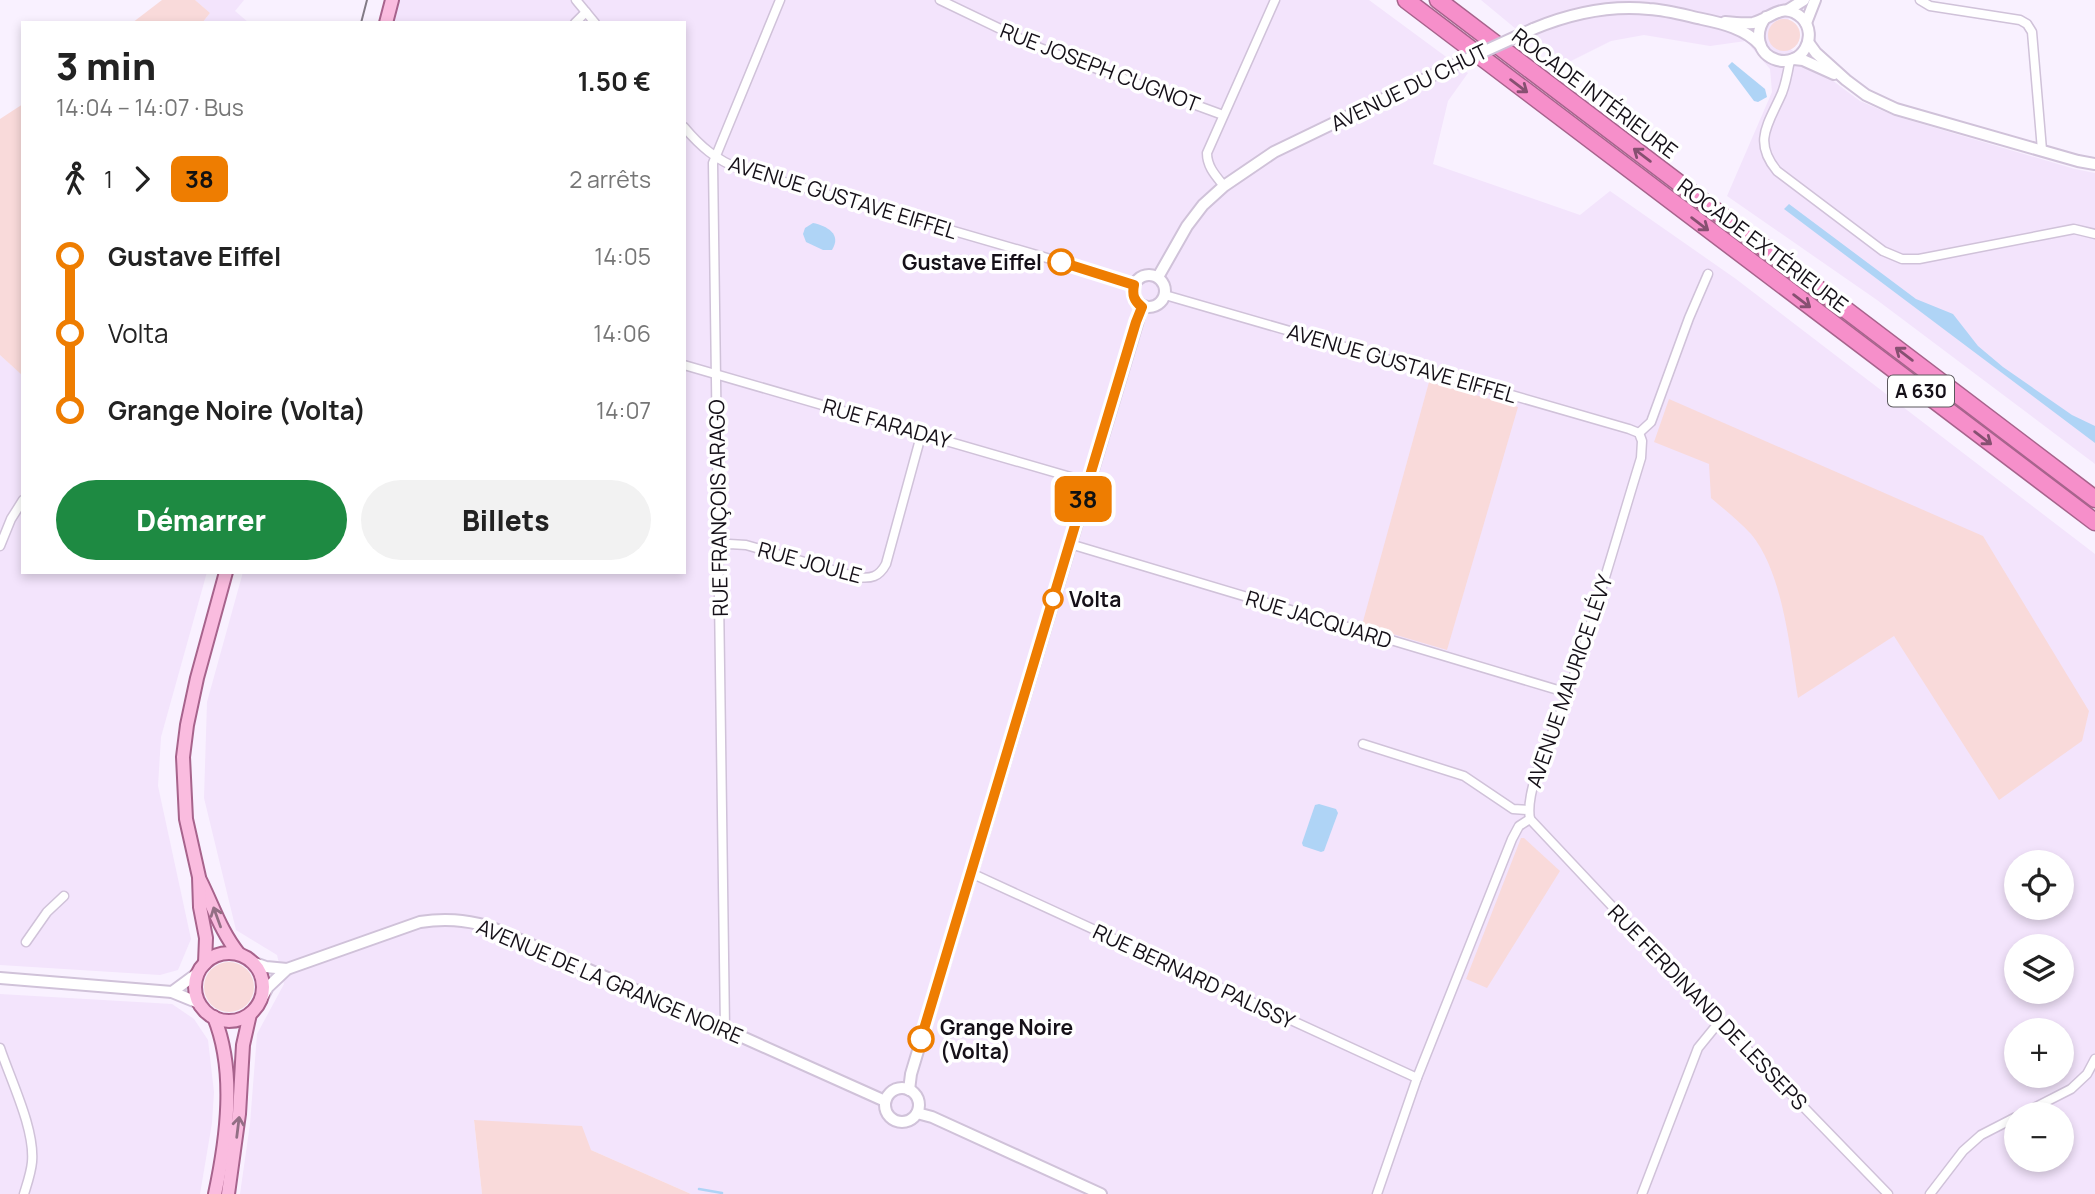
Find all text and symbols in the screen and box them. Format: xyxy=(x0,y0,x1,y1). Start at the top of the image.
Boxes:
street label: RUE JOSEPH CUGNOT xyxy=(996,16,1204,118)
street label: ROCADE INTÉRIEURE xyxy=(1507,21,1683,165)
street label: AVENUE DU CHUT xyxy=(1326,37,1493,137)
text: 3 min xyxy=(56,39,156,91)
text: 1.50 € xyxy=(577,63,651,99)
one-way arrow xyxy=(1509,78,1528,93)
text: 14:04 – 14:07 · Bus xyxy=(56,91,244,123)
one-way arrow xyxy=(1632,148,1651,163)
street label: AVENUE GUSTAVE EIFFEL xyxy=(726,149,961,245)
icon: walk xyxy=(56,160,94,198)
icon: forward xyxy=(123,160,161,198)
text: 38 xyxy=(185,162,214,195)
text: 1 xyxy=(104,163,113,195)
text: 2 arrêts xyxy=(569,163,651,195)
street label: ROCADE EXTÉRIEURE xyxy=(1672,172,1854,318)
one-way arrow xyxy=(1691,216,1709,231)
text: Gustave Eiffel xyxy=(108,238,281,274)
text: 14:05 xyxy=(594,240,651,272)
place label: Gustave Eiffel xyxy=(902,248,1042,276)
marker: Gustave Eiffel xyxy=(1048,249,1074,275)
one-way arrow xyxy=(1792,293,1811,308)
text: Volta xyxy=(108,315,168,351)
text: 14:06 xyxy=(593,317,651,349)
street label: AVENUE GUSTAVE EIFFEL xyxy=(1284,317,1520,409)
one-way arrow xyxy=(1895,347,1914,362)
road number: A 630 xyxy=(1888,376,1954,406)
street label: RUE FARADAY xyxy=(820,391,954,455)
text: Grange Noire (Volta) xyxy=(108,392,366,428)
text: 14:07 xyxy=(596,394,651,426)
street label: RUE FRANÇOIS ARAGO xyxy=(702,399,734,617)
one-way arrow xyxy=(1974,431,1992,446)
line badge: 38 xyxy=(1052,476,1114,522)
button: Démarrer xyxy=(56,480,347,560)
button: Billets xyxy=(361,480,651,560)
text: 38 xyxy=(1069,482,1097,515)
street label: RUE JOULE xyxy=(755,535,865,589)
street label: AVENUE MAURICE LÉVY xyxy=(1519,571,1619,791)
street label: RUE JACQUARD xyxy=(1243,583,1395,655)
place label: Volta xyxy=(1069,585,1121,613)
marker: Volta xyxy=(1043,589,1063,609)
map controls xyxy=(2004,850,2074,1172)
button: locate xyxy=(2004,850,2074,920)
street label: RUE FERDINAND DE LESSEPS xyxy=(1602,898,1814,1116)
one-way arrow xyxy=(210,906,223,928)
street label: AVENUE DE LA GRANGE NOIRE xyxy=(473,912,747,1050)
street label: RUE BERNARD PALISSY xyxy=(1089,917,1300,1035)
button: layers xyxy=(2004,934,2074,1004)
place label: Grange Noire (Volta) xyxy=(940,1013,1073,1065)
button: + xyxy=(2004,1018,2074,1088)
marker: Grange Noire (Volta) xyxy=(908,1026,934,1052)
button: − xyxy=(2004,1102,2074,1172)
one-way arrow xyxy=(231,1116,244,1138)

